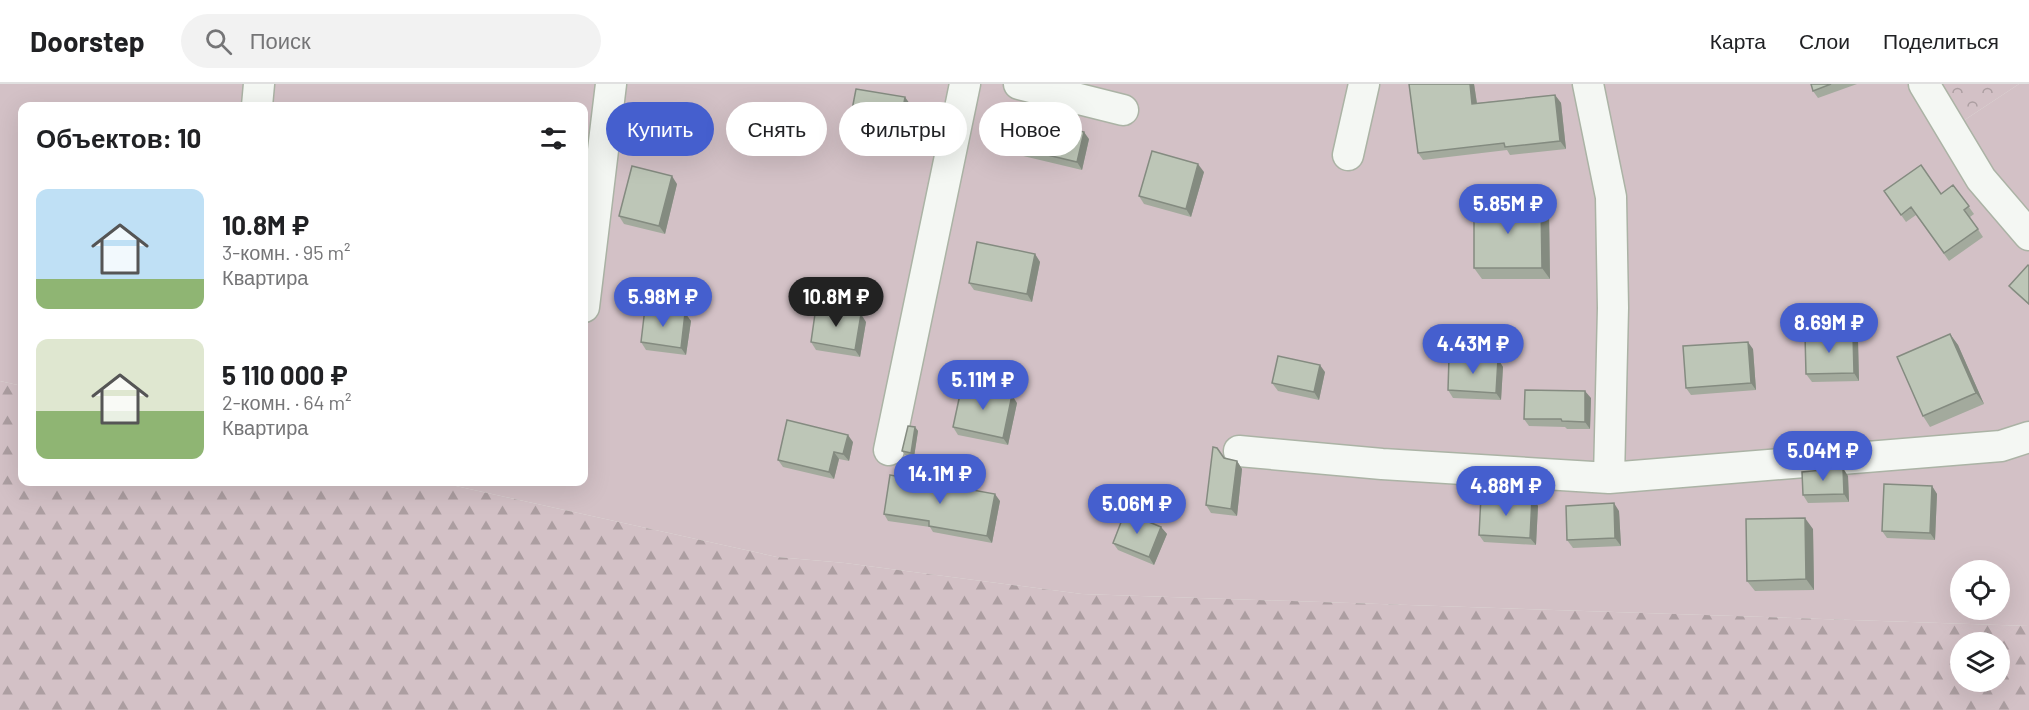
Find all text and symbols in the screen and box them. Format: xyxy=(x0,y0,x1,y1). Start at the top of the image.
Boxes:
search box xyxy=(181,14,601,68)
text: Doorstep xyxy=(30,24,145,58)
icon: search xyxy=(202,25,235,58)
text: Поиск xyxy=(250,27,311,53)
text: Карта xyxy=(1710,28,1766,53)
text: Слои xyxy=(1799,28,1850,53)
text: Поделиться xyxy=(1883,28,1999,53)
chip: Купить xyxy=(606,102,714,156)
chip: Снять xyxy=(726,102,827,156)
chip: Фильтры xyxy=(839,102,967,156)
chip: Новое xyxy=(979,102,1082,156)
text: Объектов: 10 xyxy=(36,122,201,153)
icon: filters xyxy=(537,122,570,155)
pin: 5.85M ₽ xyxy=(1453,184,1563,235)
text: 5.85M ₽ xyxy=(1473,191,1543,215)
text: 10.8M ₽ xyxy=(222,209,309,240)
icon: home xyxy=(84,213,156,285)
text: 3-комн. · 95 m² xyxy=(222,240,351,264)
text: Квартира xyxy=(222,265,308,289)
pin: 5.98M ₽ xyxy=(608,277,718,328)
pin: 10.8M ₽ xyxy=(781,277,891,328)
text: 5.98M ₽ xyxy=(628,284,698,308)
text: 10.8M ₽ xyxy=(802,284,870,308)
pin: 8.69M ₽ xyxy=(1774,303,1884,354)
text: 8.69M ₽ xyxy=(1794,310,1864,334)
pin: 4.43M ₽ xyxy=(1418,324,1528,375)
text: 4.43M ₽ xyxy=(1437,331,1509,355)
text: 5 110 000 ₽ xyxy=(222,359,348,390)
pin: 5.11M ₽ xyxy=(928,360,1038,411)
icon: home xyxy=(84,363,156,435)
text: 5.11M ₽ xyxy=(952,367,1014,391)
text: 2-комн. · 64 m² xyxy=(222,390,352,414)
text: Квартира xyxy=(222,415,308,439)
pin: 5.04M ₽ xyxy=(1768,431,1878,482)
text: 5.04M ₽ xyxy=(1787,438,1859,462)
pin: 14.1M ₽ xyxy=(885,454,995,505)
text: 14.1M ₽ xyxy=(908,461,972,485)
pin: 4.88M ₽ xyxy=(1451,466,1561,517)
text: 4.88M ₽ xyxy=(1470,473,1542,497)
pin: 5.06M ₽ xyxy=(1082,484,1192,535)
text: 5.06M ₽ xyxy=(1102,491,1172,515)
map controls xyxy=(1950,560,2010,692)
button: locate xyxy=(1950,560,2010,620)
button: layers xyxy=(1950,632,2010,692)

